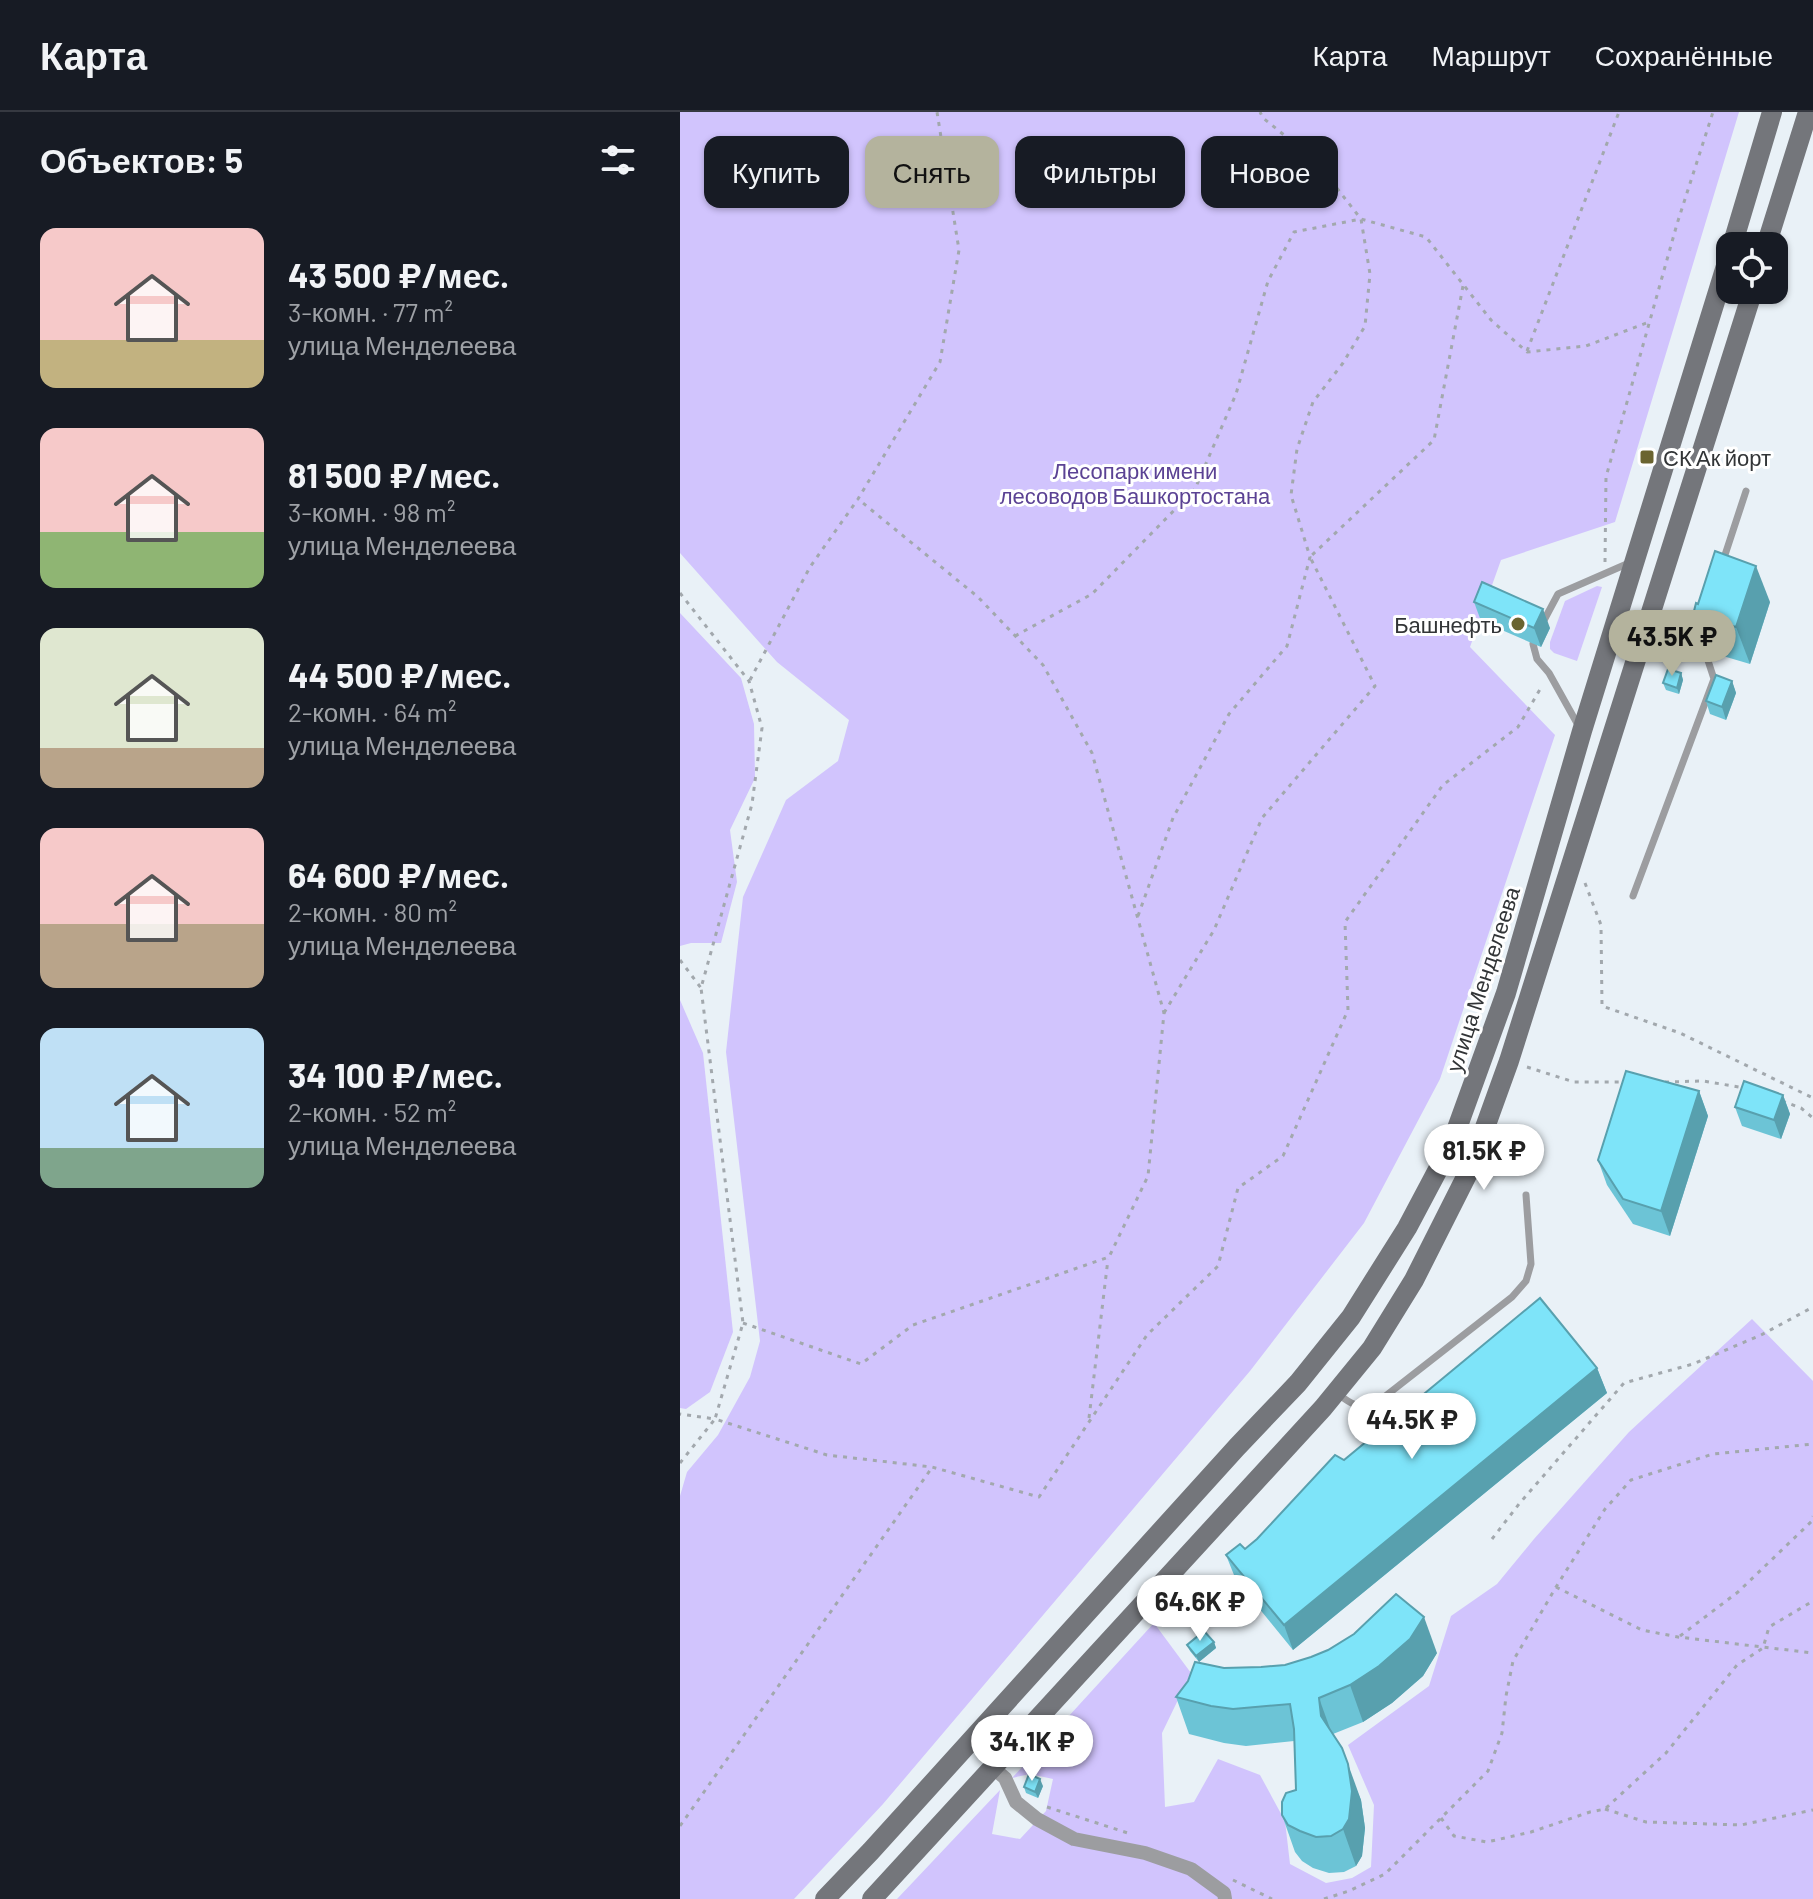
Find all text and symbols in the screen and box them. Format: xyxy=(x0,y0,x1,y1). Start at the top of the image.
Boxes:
text: Карта xyxy=(40,32,147,78)
text: Карта xyxy=(1312,38,1387,72)
text: Маршрут xyxy=(1431,38,1551,72)
text: Сохранённые xyxy=(1595,38,1773,72)
chip: Купить xyxy=(704,136,849,208)
chip: Снять xyxy=(865,136,999,208)
chip: Фильтры xyxy=(1015,136,1185,208)
chip: Новое xyxy=(1201,136,1338,208)
icon: filters xyxy=(596,138,640,182)
text: Объектов: 5 xyxy=(40,139,243,180)
map controls xyxy=(1716,232,1788,304)
button: locate xyxy=(1716,232,1788,304)
text: 43 500 ₽/мес. xyxy=(288,254,509,295)
icon: home xyxy=(104,260,200,356)
text: 3-комн. · 77 m² xyxy=(288,296,453,327)
text: улица Менделеева xyxy=(288,329,516,360)
place label: СК Ак йорт xyxy=(1663,444,1771,471)
marker: СК Ак йорт xyxy=(1638,448,1656,466)
text: 81 500 ₽/мес. xyxy=(288,454,500,495)
park label: Лесопарк имени лесоводов Башкортостана xyxy=(1000,457,1271,509)
icon: home xyxy=(104,460,200,556)
text: 3-комн. · 98 m² xyxy=(288,496,455,527)
text: улица Менделеева xyxy=(288,529,516,560)
pin: 43.5K ₽ xyxy=(1598,610,1746,678)
place label: Башнефть xyxy=(1394,611,1502,638)
marker: Башнефть xyxy=(1509,615,1527,633)
text: 43.5K ₽ xyxy=(1627,620,1717,651)
text: 44 500 ₽/мес. xyxy=(288,654,511,695)
icon: home xyxy=(104,660,200,756)
text: 2-комн. · 64 m² xyxy=(288,696,457,727)
text: улица Менделеева xyxy=(288,729,516,760)
text: 64 600 ₽/мес. xyxy=(288,854,509,895)
icon: home xyxy=(104,860,200,956)
street label: улица Менделеева xyxy=(1440,882,1525,1075)
text: 2-комн. · 80 m² xyxy=(288,896,457,927)
text: улица Менделеева xyxy=(288,929,516,960)
text: 34 100 ₽/мес. xyxy=(288,1054,503,1095)
icon: home xyxy=(104,1060,200,1156)
text: 2-комн. · 52 m² xyxy=(288,1096,456,1127)
pin: 81.5K ₽ xyxy=(1410,1124,1558,1192)
text: улица Менделеева xyxy=(288,1129,516,1160)
text: 81.5K ₽ xyxy=(1442,1134,1526,1165)
pin: 44.5K ₽ xyxy=(1338,1393,1486,1461)
text: 44.5K ₽ xyxy=(1366,1403,1458,1434)
pin: 64.6K ₽ xyxy=(1126,1575,1274,1643)
text: 64.6K ₽ xyxy=(1155,1585,1245,1616)
pin: 34.1K ₽ xyxy=(958,1715,1106,1783)
text: 34.1K ₽ xyxy=(989,1725,1075,1756)

